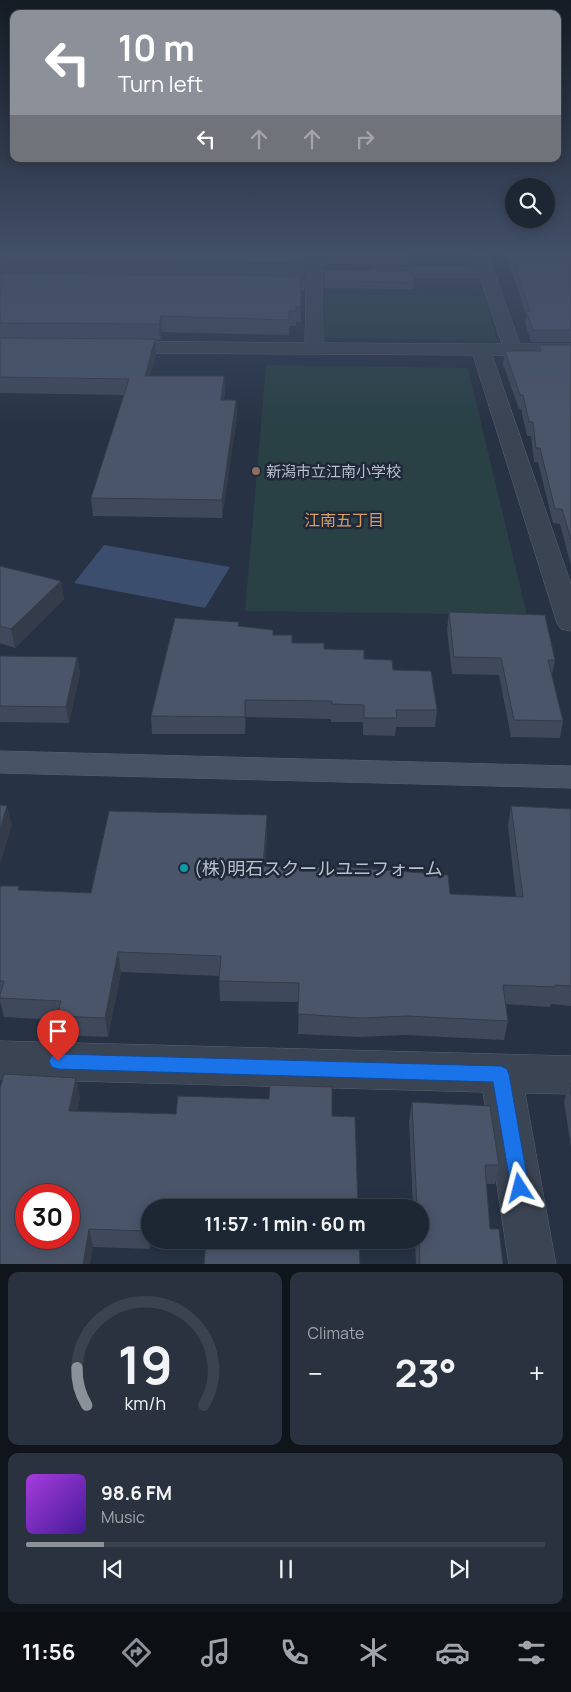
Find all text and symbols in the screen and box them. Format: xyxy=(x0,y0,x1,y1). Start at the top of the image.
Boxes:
text: 10 m xyxy=(118,24,195,72)
icon: left xyxy=(35,30,100,95)
text: Turn left xyxy=(118,69,203,99)
icon: left xyxy=(192,125,220,153)
icon: ahead xyxy=(245,125,273,153)
icon: ahead xyxy=(298,125,326,153)
icon: right xyxy=(351,125,379,153)
map controls xyxy=(505,178,555,228)
button: search xyxy=(505,178,555,228)
place label: 新潟市立江南小学校 xyxy=(266,461,401,482)
marker: 新潟市立江南小学校 xyxy=(250,465,262,477)
district label: 江南五丁目 xyxy=(304,509,384,531)
place label: (株)明石スクールユニフォーム xyxy=(194,856,443,880)
marker: (株)明石スクールユニフォーム xyxy=(178,862,190,874)
pin xyxy=(37,1010,79,1061)
icon: arrive xyxy=(44,1017,72,1045)
position arrow xyxy=(493,1161,545,1213)
speed limit sign: 30 xyxy=(15,1184,80,1249)
text: 11:57 · 1 min · 60 m xyxy=(204,1211,366,1237)
text: Climate xyxy=(308,1322,364,1344)
text: 19 xyxy=(117,1329,172,1400)
text: 23° xyxy=(395,1346,457,1398)
text: − xyxy=(308,1354,323,1392)
text: + xyxy=(529,1354,545,1392)
text: km/h xyxy=(124,1391,166,1415)
text: 98.6 FM xyxy=(101,1480,172,1506)
text: Music xyxy=(101,1506,145,1528)
icon: previous xyxy=(99,1555,127,1583)
icon: pause xyxy=(272,1555,300,1583)
icon: next xyxy=(445,1555,473,1583)
icon: directions xyxy=(119,1635,154,1670)
icon: music xyxy=(198,1635,233,1670)
icon: phone xyxy=(277,1635,312,1670)
icon: climate xyxy=(356,1635,391,1670)
icon: car xyxy=(435,1635,470,1670)
icon: filters xyxy=(514,1635,549,1670)
text: 11:56 xyxy=(22,1637,75,1667)

